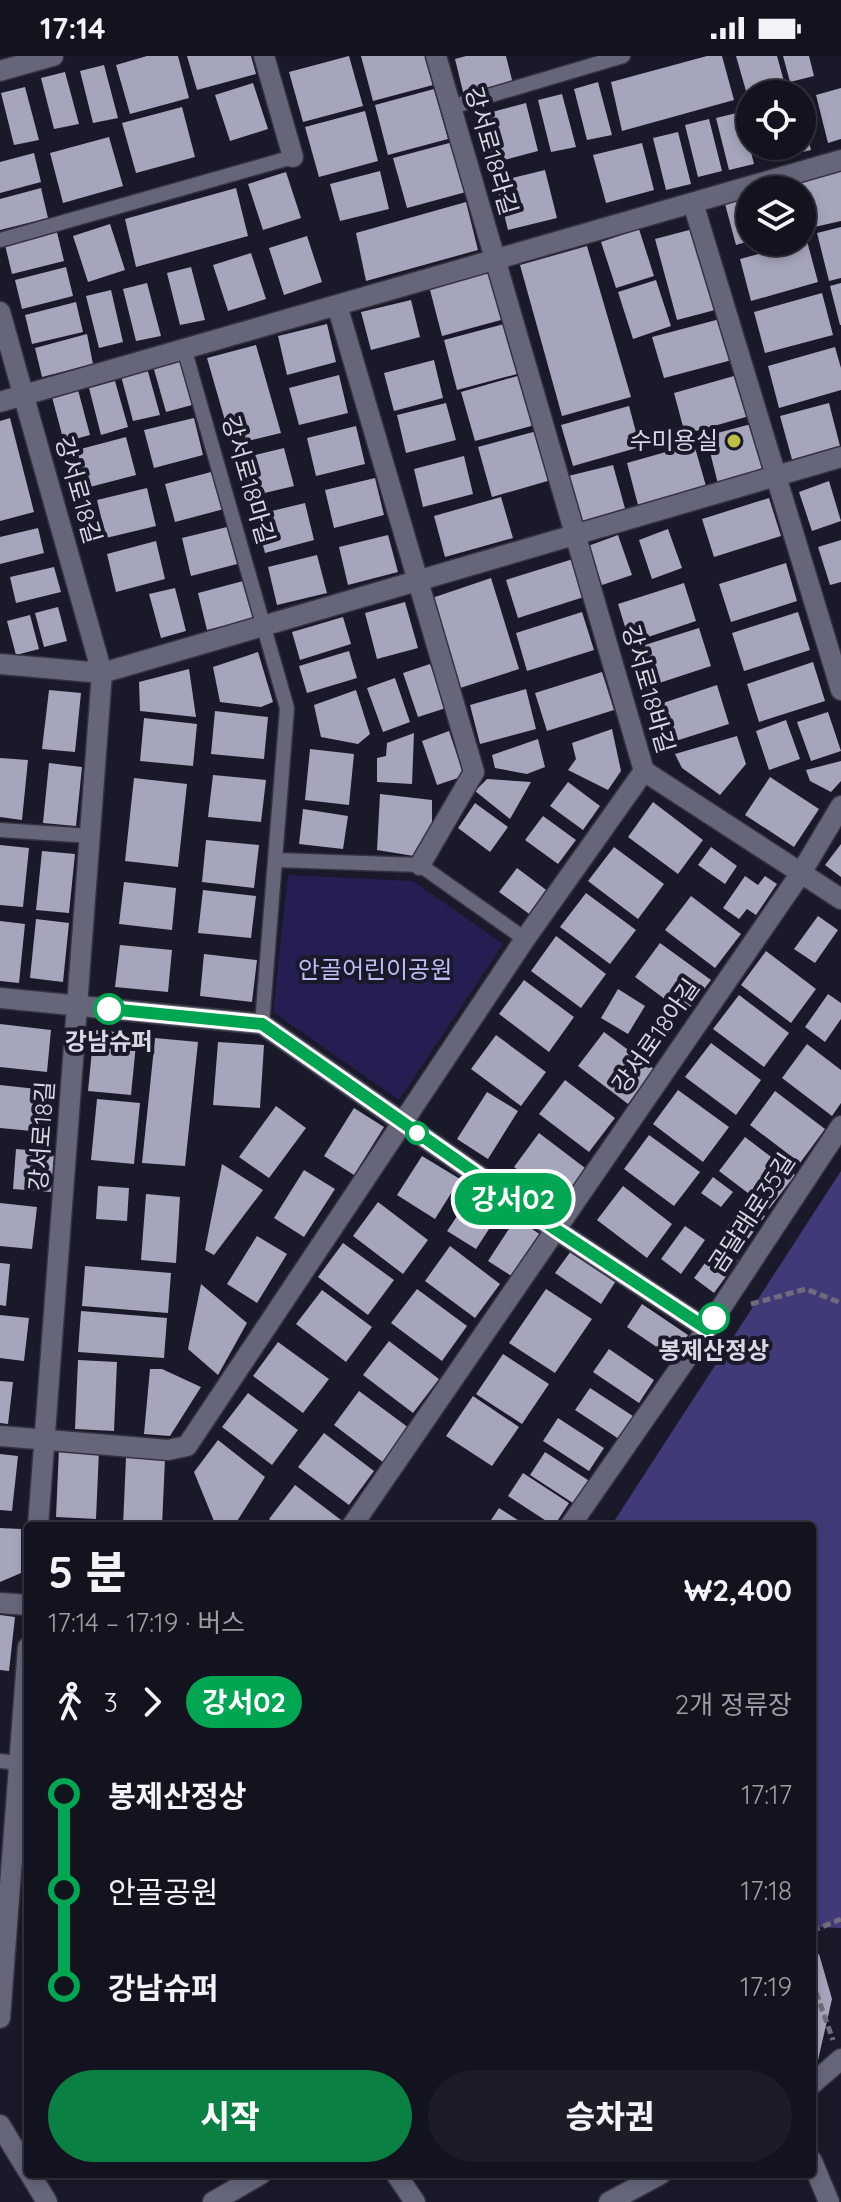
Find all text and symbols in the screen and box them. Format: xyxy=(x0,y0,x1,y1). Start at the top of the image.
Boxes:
text: 17:14 xyxy=(40,9,106,47)
map controls xyxy=(736,80,816,256)
button: locate xyxy=(736,80,816,160)
street label: 강서로18라길 xyxy=(459,83,525,218)
button: layers xyxy=(736,176,816,256)
street label: 강서로18마길 xyxy=(216,412,282,547)
place label: 수미용실 xyxy=(630,425,718,455)
marker: 수미용실 xyxy=(725,432,743,450)
street label: 강서로18길 xyxy=(49,433,109,547)
street label: 강서로18바길 xyxy=(616,621,682,756)
park label: 안골어린이공원 xyxy=(298,954,452,984)
street label: 강서로18아길 xyxy=(605,973,705,1098)
marker: 강남슈퍼 xyxy=(94,994,124,1024)
place label: 강남슈퍼 xyxy=(65,1026,153,1056)
street label: 강서로18길 xyxy=(22,1080,60,1192)
unlabelled marker xyxy=(406,1122,428,1144)
street label: 곰달래로35길 xyxy=(702,1147,801,1278)
line badge: 강서02 xyxy=(457,1173,569,1225)
text: 강서02 xyxy=(471,1181,555,1216)
marker: 봉제산정상 xyxy=(699,1303,729,1333)
place label: 봉제산정상 xyxy=(659,1335,769,1365)
text: 5 분 xyxy=(48,1544,126,1599)
text: ₩2,400 xyxy=(684,1571,792,1609)
text: 17:14 – 17:19 · 버스 xyxy=(48,1606,245,1639)
icon: walk xyxy=(48,1680,92,1724)
icon: forward xyxy=(130,1680,174,1724)
text: 강서02 xyxy=(202,1684,286,1719)
text: 3 xyxy=(104,1686,118,1719)
text: 2개 정류장 xyxy=(675,1688,792,1721)
text: 봉제산정상 xyxy=(108,1777,246,1815)
text: 17:17 xyxy=(741,1778,792,1811)
text: 안골공원 xyxy=(108,1873,218,1911)
text: 17:18 xyxy=(741,1874,792,1907)
text: 강남슈퍼 xyxy=(108,1969,218,2007)
text: 17:19 xyxy=(740,1970,792,2003)
button: 시작 xyxy=(48,2070,412,2162)
button: 승차권 xyxy=(428,2070,792,2162)

